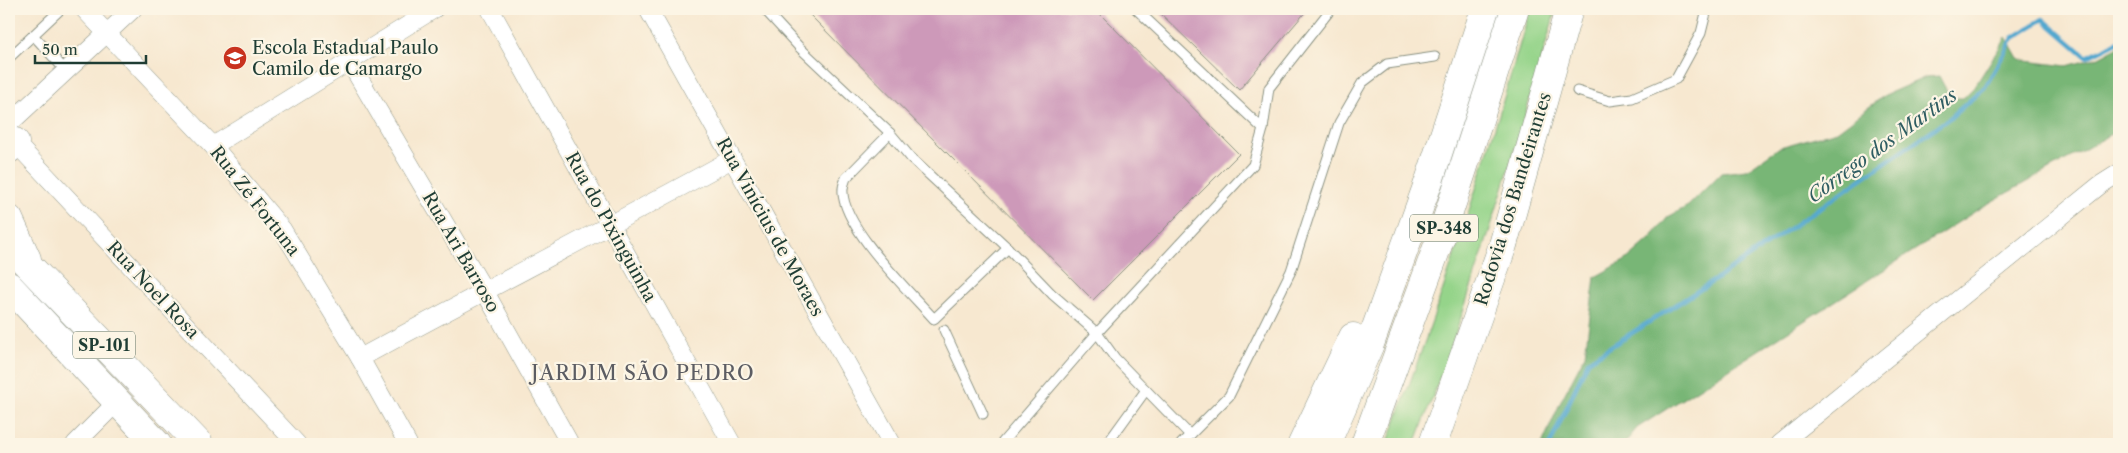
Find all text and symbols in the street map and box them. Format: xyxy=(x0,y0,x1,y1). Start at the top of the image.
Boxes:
scale bar xyxy=(35,32,146,64)
place label: Escola Estadual Paulo Camilo de Camargo xyxy=(252,37,438,80)
text: 50 m xyxy=(42,40,78,59)
school or university icon: Escola Estadual Paulo Camilo de Camargo xyxy=(222,45,248,71)
water label: Córrego dos Martins xyxy=(1803,83,1962,208)
street label: Rodovia dos Bandeirantes xyxy=(1470,90,1556,308)
street label: Rua Vinícius de Moraes xyxy=(712,134,828,320)
street label: Rua Zé Fortuna xyxy=(205,142,305,261)
street label: Rua do Pixinguinha xyxy=(561,148,662,306)
street label: Rua Ari Barroso xyxy=(418,188,504,316)
road number: SP-348 xyxy=(1410,214,1478,242)
street label: Rua Noel Rosa xyxy=(102,237,204,344)
road number: SP-101 xyxy=(73,332,135,358)
district label: JARDIM SÃO PEDRO xyxy=(528,360,755,385)

